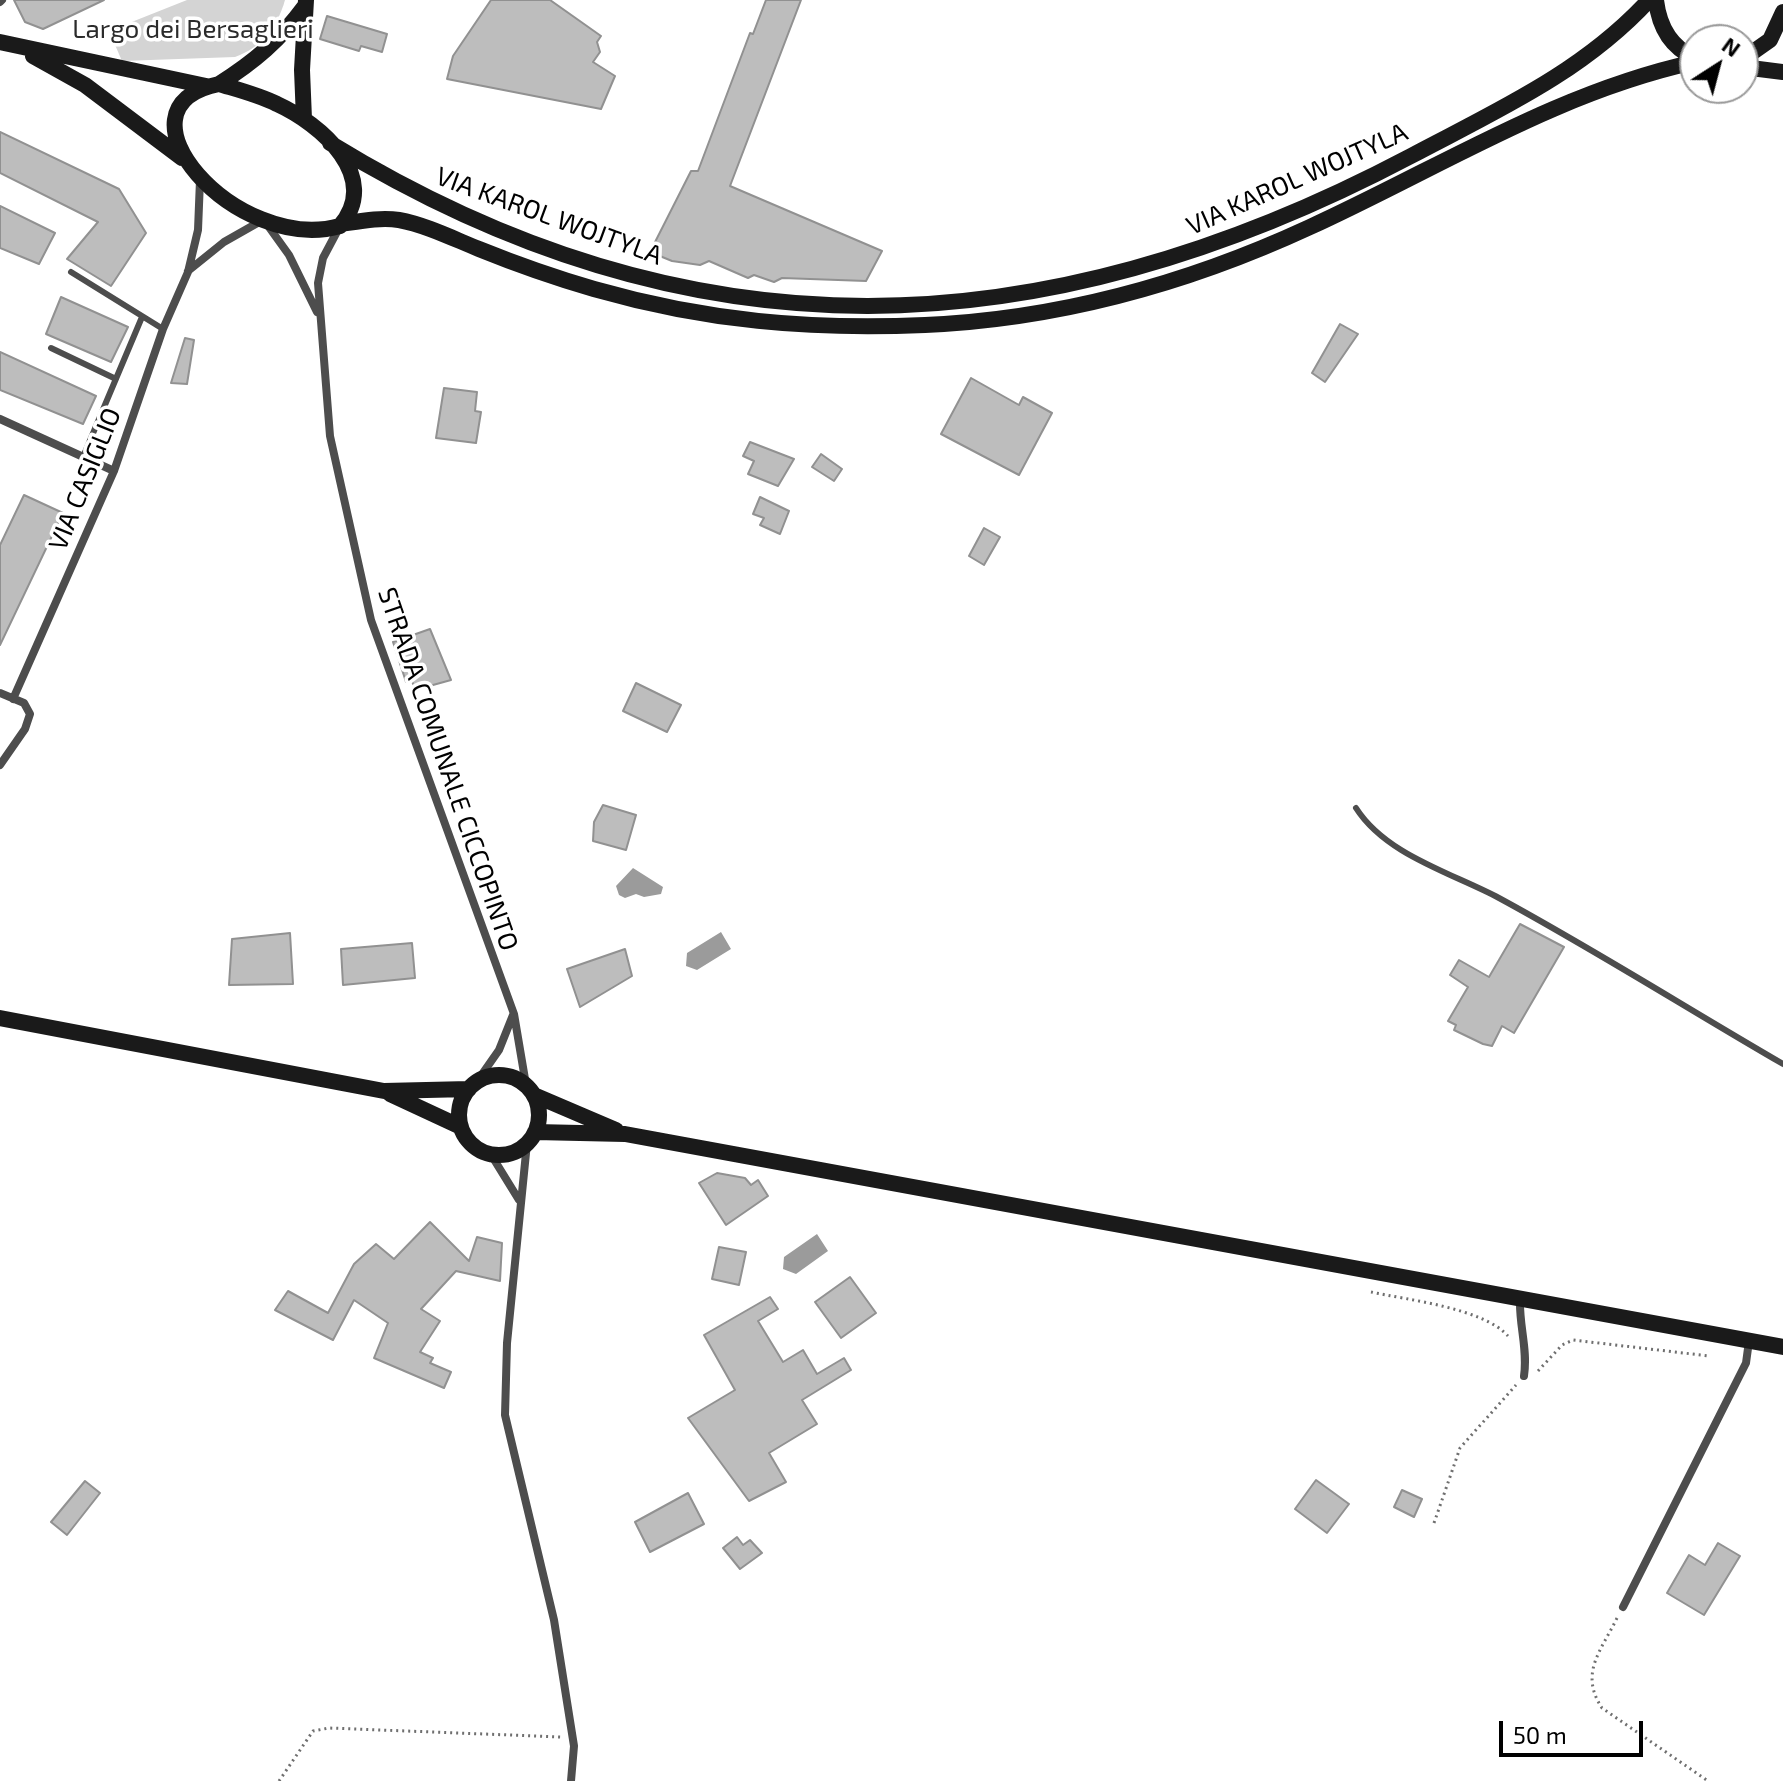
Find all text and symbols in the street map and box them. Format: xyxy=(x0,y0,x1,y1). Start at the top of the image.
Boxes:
park label: Largo dei Bersaglieri xyxy=(72,13,314,45)
north arrow xyxy=(1679,24,1759,104)
text: N xyxy=(1718,31,1746,61)
street label: VIA KAROL WOJTYLA xyxy=(1182,116,1412,242)
street label: VIA KAROL WOJTYLA xyxy=(432,161,666,271)
street label: VIA CASIGLIO xyxy=(42,403,128,555)
street label: STRADA COMUNALE CICCOPINTO xyxy=(371,583,525,955)
scale bar xyxy=(1503,1705,1647,1755)
text: 50 m xyxy=(1513,1720,1567,1749)

